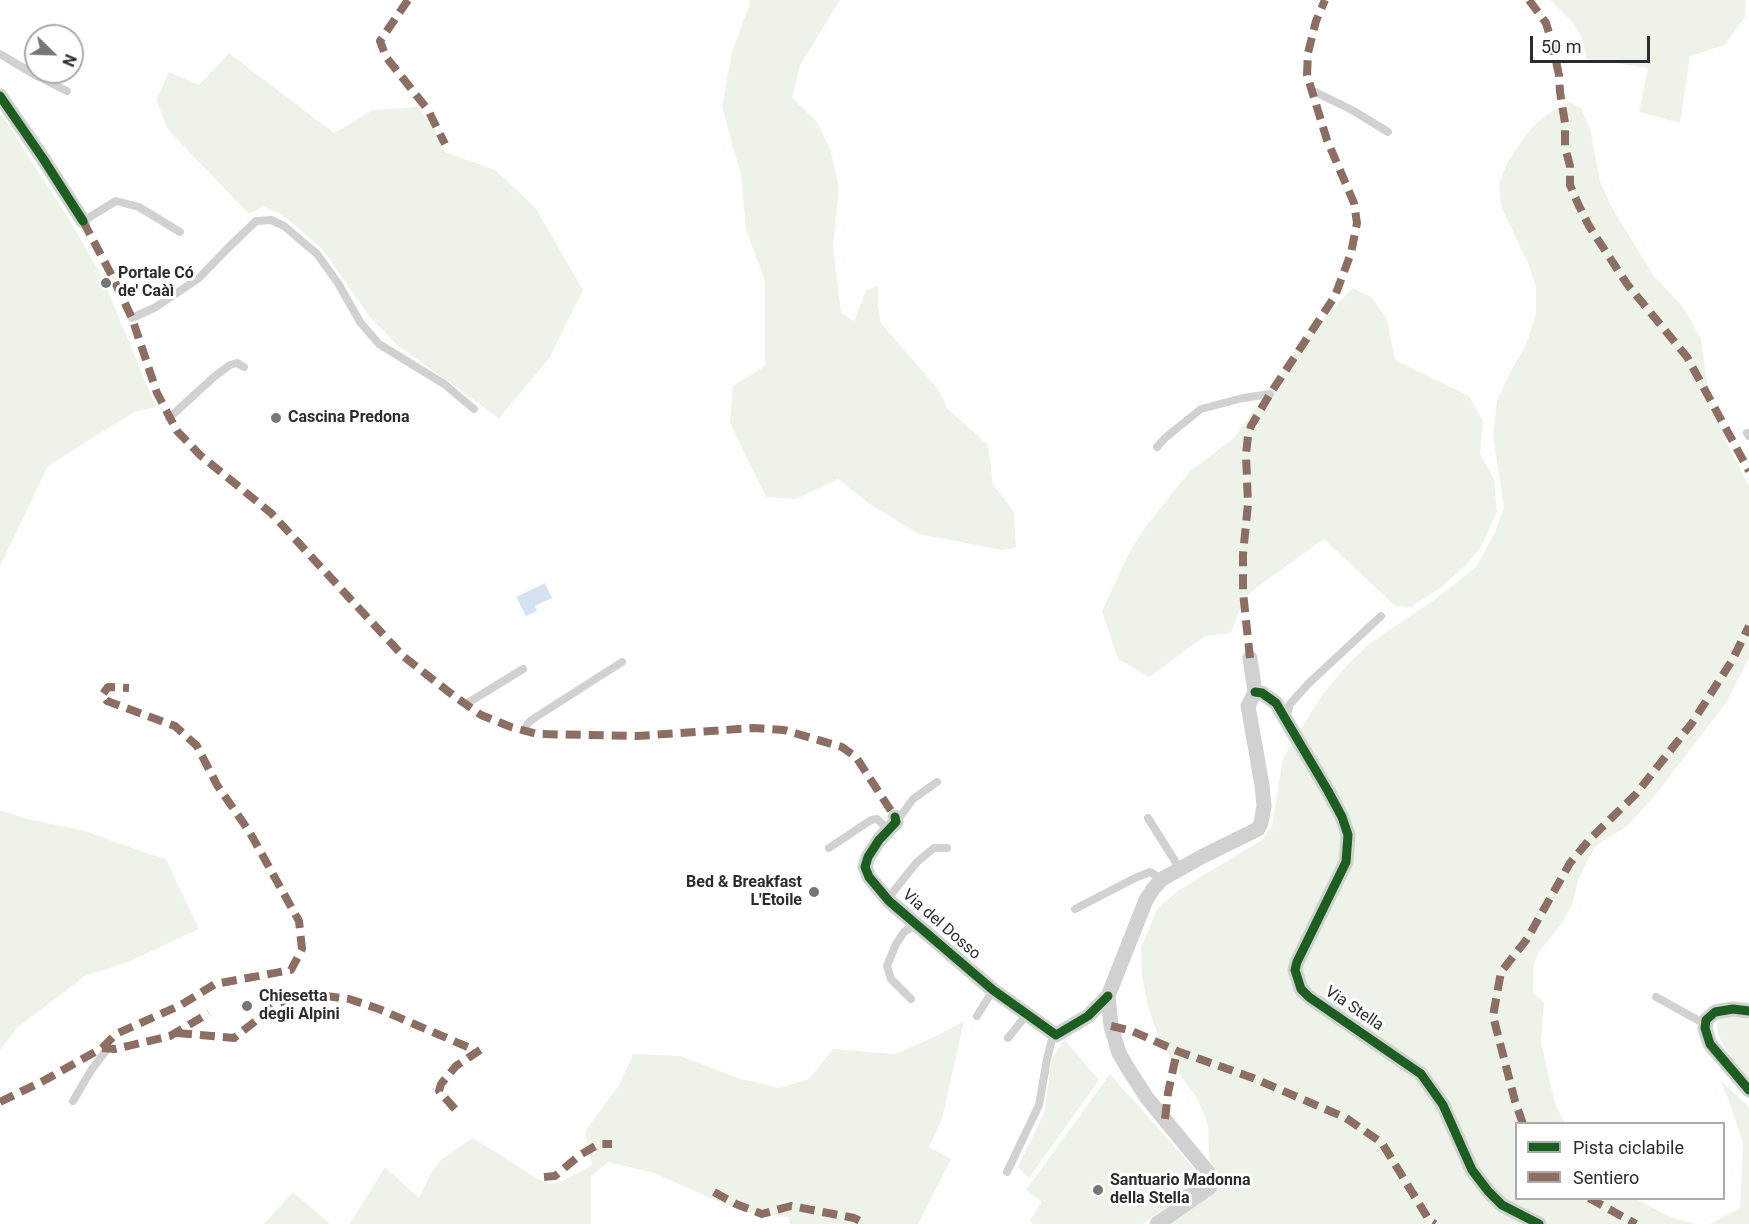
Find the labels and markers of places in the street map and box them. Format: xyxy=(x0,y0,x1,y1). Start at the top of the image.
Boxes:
place label: Portale Có de' Caàì xyxy=(118,264,194,302)
marker: Portale Có de' Caàì xyxy=(99,276,113,290)
place label: Cascina Predona xyxy=(288,408,410,428)
marker: Cascina Predona xyxy=(269,411,283,425)
place label: Bed & Breakfast L'Etoile xyxy=(686,873,802,911)
marker: Bed & Breakfast L'Etoile xyxy=(807,885,821,899)
place label: Chiesetta degli Alpini xyxy=(259,987,340,1025)
marker: Chiesetta degli Alpini xyxy=(240,999,254,1013)
place label: Santuario Madonna della Stella xyxy=(1110,1171,1251,1209)
marker: Santuario Madonna della Stella xyxy=(1091,1183,1105,1197)

